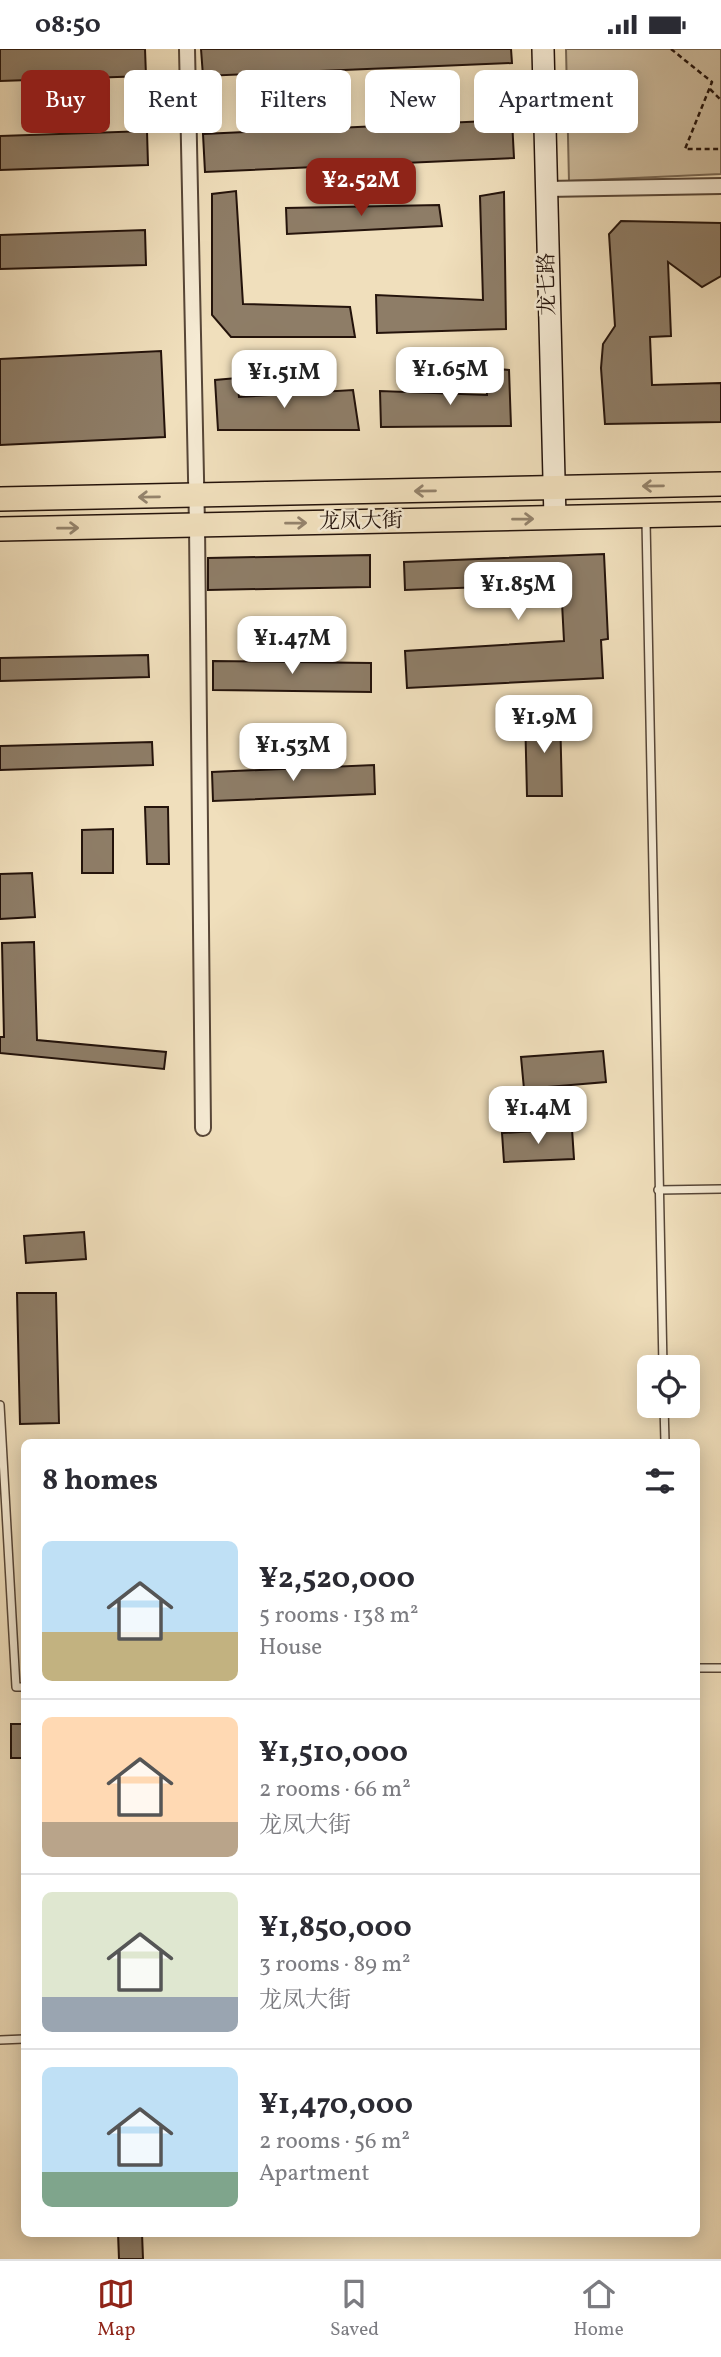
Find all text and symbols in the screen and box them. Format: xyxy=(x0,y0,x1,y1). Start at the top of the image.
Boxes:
text: 08:50 xyxy=(35,7,101,43)
chip: Buy xyxy=(21,70,110,133)
chip: Rent xyxy=(124,70,222,133)
chip: Filters xyxy=(236,70,351,133)
chip: New xyxy=(365,70,460,133)
chip: Apartment xyxy=(474,70,638,133)
pin: ¥2.52M xyxy=(304,159,418,218)
text: ¥2.52M xyxy=(322,165,400,197)
street label: 龙七路 xyxy=(533,252,563,316)
pin: ¥1.65M xyxy=(393,347,507,407)
pin: ¥1.51M xyxy=(227,351,341,410)
text: ¥1.65M xyxy=(412,354,488,386)
text: ¥1.51M xyxy=(248,357,320,389)
one-way arrow xyxy=(642,479,665,493)
one-way arrow xyxy=(414,485,437,498)
one-way arrow xyxy=(138,490,161,503)
street label: 龙凤大街 xyxy=(319,507,403,537)
one-way arrow xyxy=(511,512,534,525)
one-way arrow xyxy=(284,517,307,530)
one-way arrow xyxy=(56,521,79,535)
pin: ¥1.85M xyxy=(461,563,575,622)
text: ¥1.85M xyxy=(480,569,556,601)
pin: ¥1.47M xyxy=(235,617,349,676)
text: ¥1.47M xyxy=(253,623,331,655)
pin: ¥1.9M xyxy=(495,695,593,755)
text: ¥1.9M xyxy=(511,702,577,734)
pin: ¥1.53M xyxy=(236,723,350,783)
text: ¥1.53M xyxy=(255,730,331,762)
pin: ¥1.4M xyxy=(489,1087,587,1146)
text: ¥1.4M xyxy=(505,1093,571,1125)
map controls xyxy=(637,1355,700,1418)
button: locate xyxy=(637,1355,700,1418)
text: 8 homes xyxy=(42,1460,158,1502)
icon: filters xyxy=(641,1462,679,1500)
text: ¥2,520,000 xyxy=(259,1558,415,1600)
icon: home xyxy=(98,1569,182,1653)
text: 5 rooms · 138 m² xyxy=(259,1600,419,1632)
text: House xyxy=(259,1632,322,1664)
text: ¥1,510,000 xyxy=(259,1732,408,1774)
icon: home xyxy=(98,1745,182,1829)
text: 2 rooms · 66 m² xyxy=(259,1774,411,1806)
text: 龙凤大街 xyxy=(259,1810,351,1842)
text: ¥1,850,000 xyxy=(259,1907,412,1949)
icon: home xyxy=(98,1920,182,2004)
text: 3 rooms · 89 m² xyxy=(259,1949,411,1981)
text: 龙凤大街 xyxy=(259,1985,351,2017)
text: ¥1,470,000 xyxy=(259,2084,413,2126)
icon: home xyxy=(98,2095,182,2179)
text: 2 rooms · 56 m² xyxy=(259,2126,410,2158)
text: Apartment xyxy=(259,2158,370,2190)
tab: Map xyxy=(97,2275,135,2343)
tab: Saved xyxy=(330,2275,379,2343)
tab: Home xyxy=(573,2275,624,2343)

